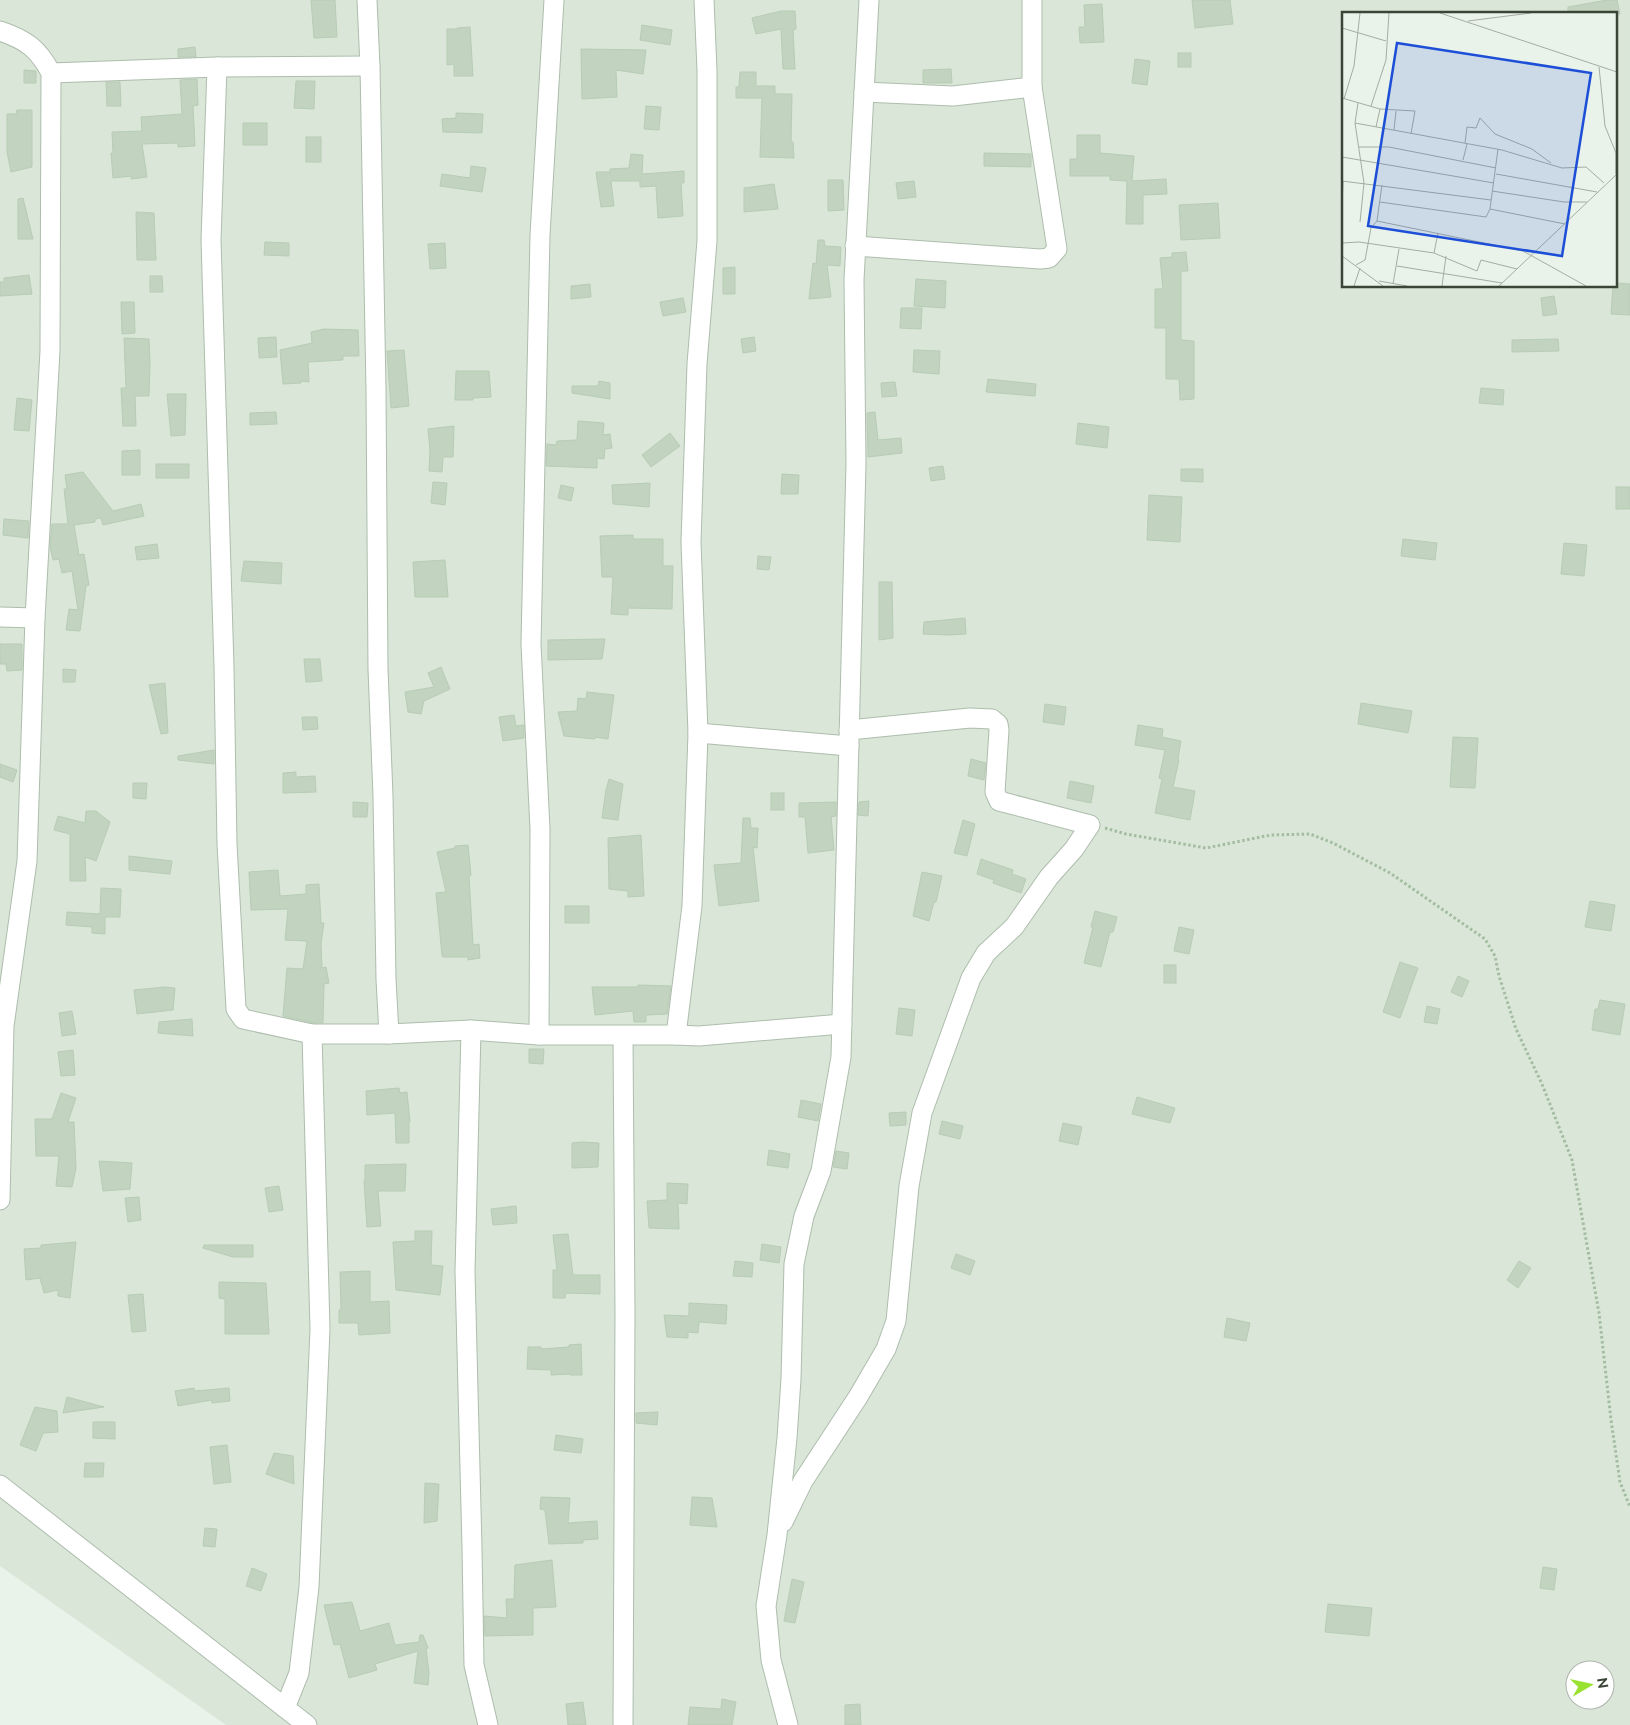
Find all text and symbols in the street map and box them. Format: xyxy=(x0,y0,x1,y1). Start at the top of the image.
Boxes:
inset map xyxy=(1342,12,1618,288)
north arrow xyxy=(1565,1660,1615,1710)
text: N xyxy=(1594,1676,1612,1689)

